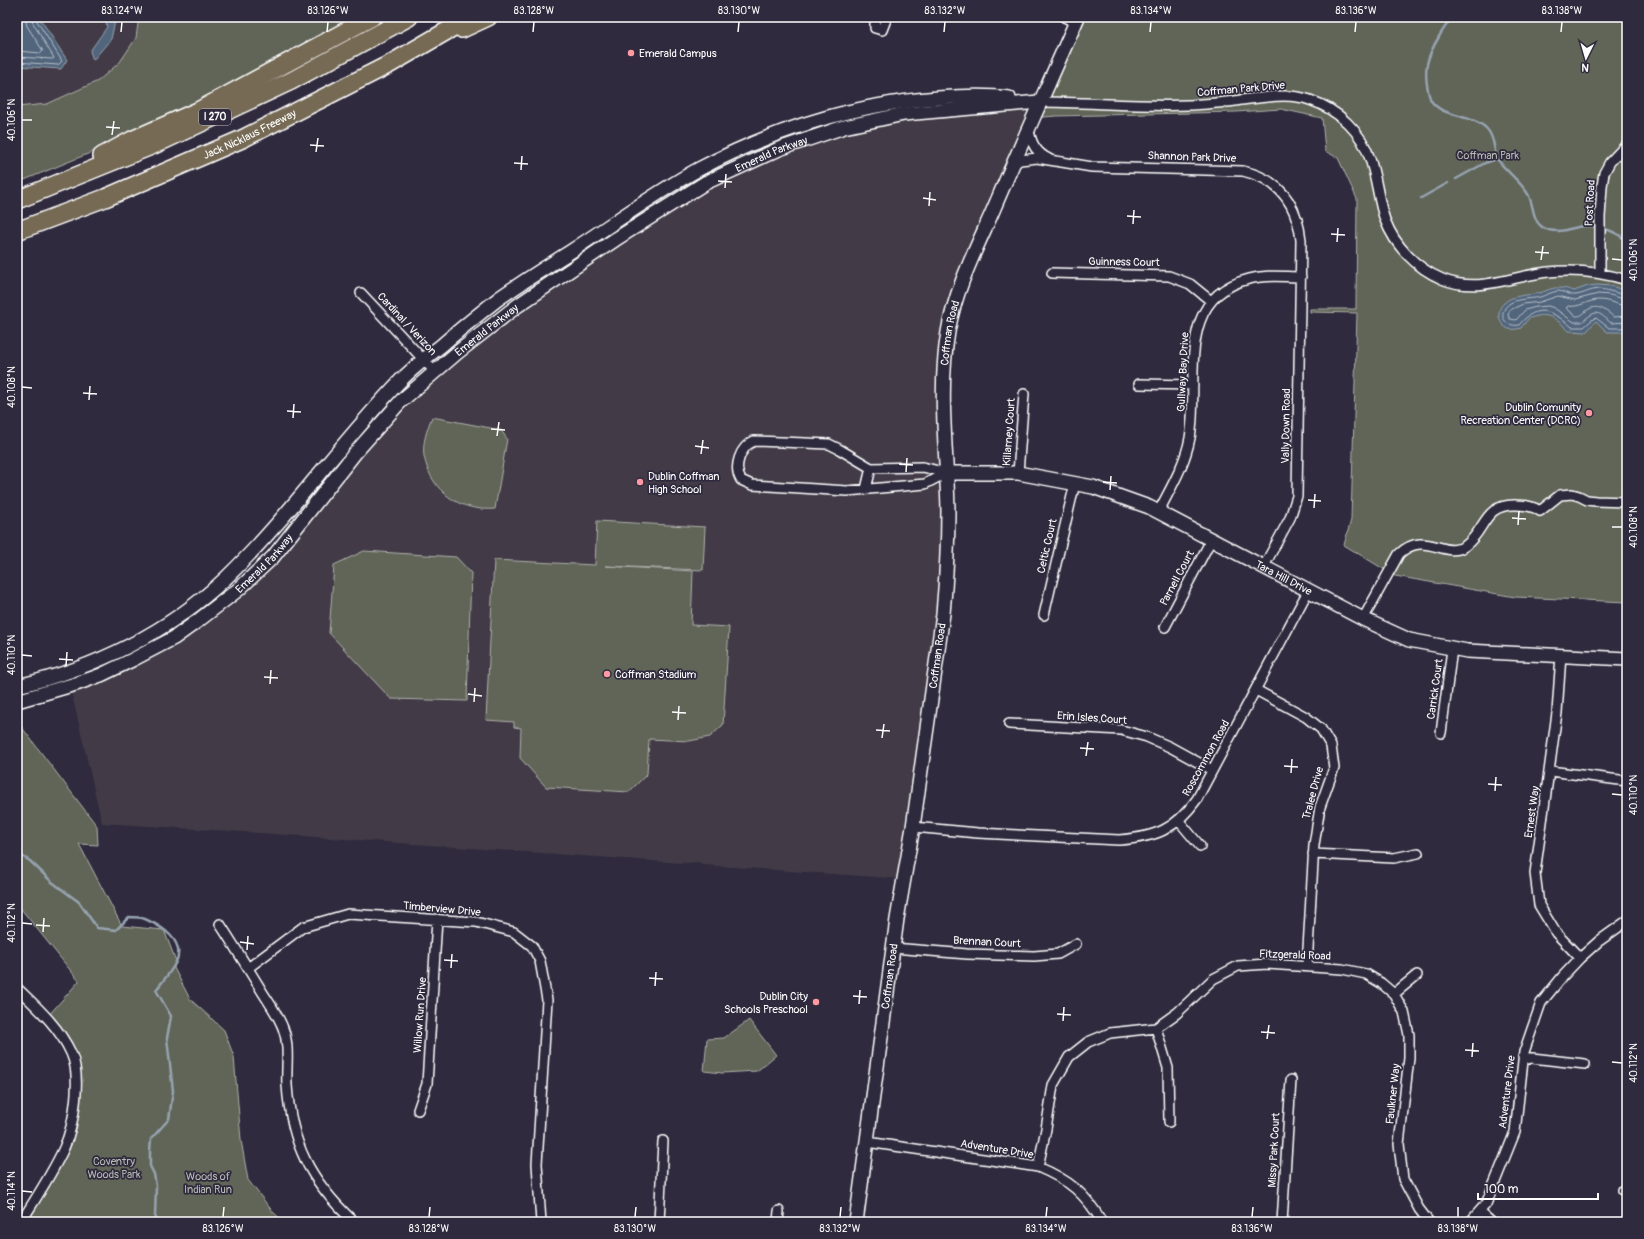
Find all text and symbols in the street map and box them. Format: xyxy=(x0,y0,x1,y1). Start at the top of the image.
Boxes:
text: 83.124°W xyxy=(101,5,143,17)
text: 83.126°W xyxy=(307,5,349,17)
text: 83.128°W xyxy=(514,5,555,17)
text: 83.130°W xyxy=(718,5,760,17)
text: 83.132°W xyxy=(925,5,966,17)
text: 83.134°W xyxy=(1130,5,1172,17)
text: 83.136°W xyxy=(1335,5,1377,17)
text: 83.138°W xyxy=(1542,5,1583,17)
north arrow xyxy=(1566,38,1606,78)
place label: Emerald Campus xyxy=(639,47,717,60)
marker: Emerald Campus xyxy=(626,48,636,58)
text: N xyxy=(1580,61,1589,74)
street label: Coffman Park Drive xyxy=(1197,79,1286,99)
text: 40.106°N xyxy=(6,99,18,141)
street label: Jack Nicklaus Freeway xyxy=(201,106,298,162)
road number: I 270 xyxy=(199,109,231,125)
street label: Emerald Parkway xyxy=(733,133,809,175)
street label: Shannon Park Drive xyxy=(1148,149,1237,165)
park label: Coffman Park xyxy=(1457,149,1520,162)
street label: Post Road xyxy=(1582,179,1598,227)
text: 40.106°N xyxy=(1628,239,1640,281)
street label: Guinness Court xyxy=(1088,255,1160,269)
street label: Cardinal / Verizon xyxy=(375,290,439,358)
street label: Coffman Road xyxy=(938,299,962,366)
street label: Emerald Parkway xyxy=(452,301,521,359)
street label: Gullway Bay Drive xyxy=(1174,331,1192,412)
text: 40.108°N xyxy=(6,366,18,408)
street label: Vally Down Road xyxy=(1279,388,1293,464)
street label: Killarney Court xyxy=(1000,397,1018,466)
place label: Dublin Comunity Recreation Center (DCRC) xyxy=(1460,401,1581,427)
marker: Dublin Comunity Recreation Center (DCRC) xyxy=(1584,408,1594,418)
place label: Dublin Coffman High School xyxy=(648,470,719,496)
marker: Dublin Coffman High School xyxy=(635,477,645,487)
text: 40.108°N xyxy=(1628,506,1640,548)
street label: Celtic Court xyxy=(1034,517,1060,575)
street label: Emerald Parkway xyxy=(233,531,295,596)
street label: Parnell Court xyxy=(1157,548,1197,608)
street label: Tara Hill Drive xyxy=(1253,557,1315,598)
street label: Coffman Road xyxy=(926,622,948,689)
text: 40.110°N xyxy=(6,634,18,675)
street label: Carrick Court xyxy=(1424,657,1446,720)
place label: Coffman Stadium xyxy=(615,668,697,681)
marker: Coffman Stadium xyxy=(602,669,612,679)
street label: Erin Isles Court xyxy=(1057,709,1128,727)
street label: Roscommon Road xyxy=(1180,718,1232,798)
street label: Tralee Drive xyxy=(1300,765,1326,821)
text: 40.110°N xyxy=(1628,774,1640,815)
street label: Ernest Way xyxy=(1522,785,1542,839)
street label: Timberview Drive xyxy=(403,899,482,919)
text: 40.112°N xyxy=(6,903,18,943)
street label: Brennan Court xyxy=(953,934,1022,950)
street label: Coffman Road xyxy=(878,943,900,1010)
street label: Fitzgerald Road xyxy=(1259,947,1331,963)
street label: Willow Run Drive xyxy=(411,976,429,1053)
place label: Dublin City Schools Preschool xyxy=(724,990,808,1016)
marker: Dublin City Schools Preschool xyxy=(811,997,821,1007)
text: 40.112°N xyxy=(1628,1043,1640,1083)
street label: Adventure Drive xyxy=(1496,1054,1518,1129)
street label: Faulkner Way xyxy=(1383,1063,1403,1125)
street label: Missy Park Court xyxy=(1266,1112,1282,1188)
street label: Adventure Drive xyxy=(960,1137,1035,1161)
park label: Coventry Woods Park xyxy=(87,1155,141,1181)
park label: Woods of Indian Run xyxy=(184,1170,232,1196)
text: 40.114°N xyxy=(6,1171,18,1211)
scale bar xyxy=(1478,1175,1598,1201)
text: 100 m xyxy=(1484,1182,1519,1197)
text: 83.126°W xyxy=(202,1223,244,1235)
text: 83.128°W xyxy=(409,1223,450,1235)
text: 83.130°W xyxy=(614,1223,656,1235)
text: 83.132°W xyxy=(820,1223,861,1235)
text: 83.134°W xyxy=(1025,1223,1067,1235)
text: 83.136°W xyxy=(1231,1223,1273,1235)
text: 83.138°W xyxy=(1438,1223,1479,1235)

